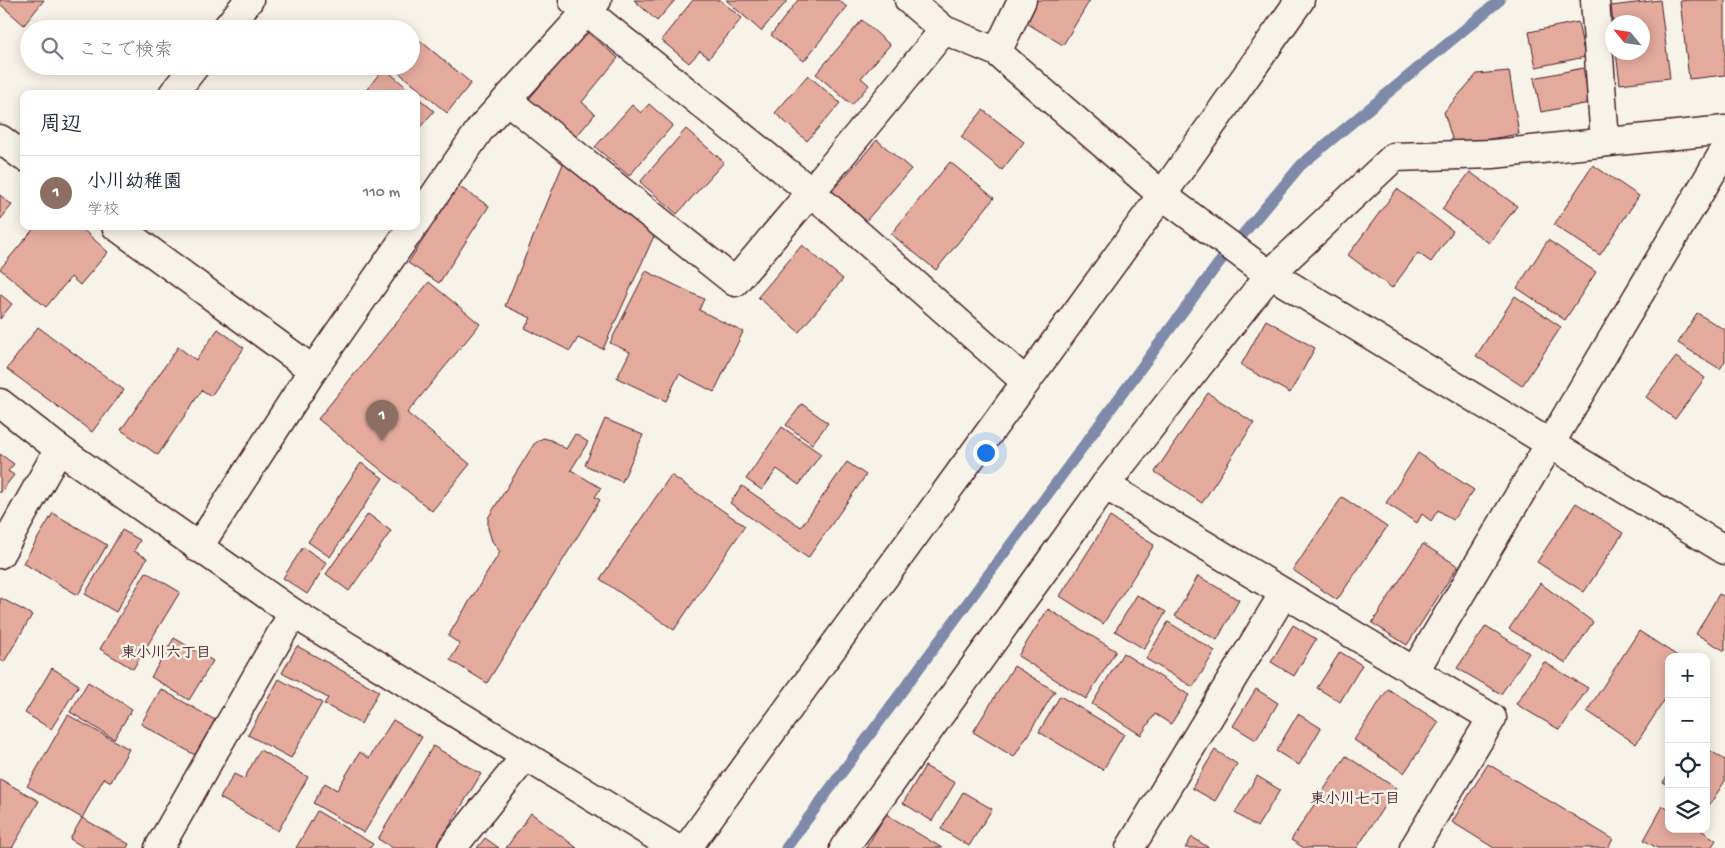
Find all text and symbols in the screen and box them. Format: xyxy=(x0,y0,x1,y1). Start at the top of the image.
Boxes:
north arrow xyxy=(1605,15,1650,60)
search box xyxy=(20,20,420,75)
icon: search xyxy=(38,34,66,62)
text: ここで検索 xyxy=(78,40,173,63)
text: 周辺 xyxy=(40,114,82,139)
text: 小川幼稚園 xyxy=(87,172,182,195)
text: 1 xyxy=(53,184,59,203)
text: 110 m xyxy=(363,184,400,203)
text: 学校 xyxy=(87,202,119,221)
pin: 1 xyxy=(366,400,398,441)
your location xyxy=(973,440,999,466)
district label: 東小川六丁目 xyxy=(121,644,211,663)
map controls xyxy=(1665,653,1710,833)
button: + xyxy=(1665,653,1710,698)
button: − xyxy=(1665,698,1710,743)
button: locate xyxy=(1665,743,1710,788)
button: layers xyxy=(1665,788,1710,833)
district label: 東小川七丁目 xyxy=(1310,790,1400,809)

